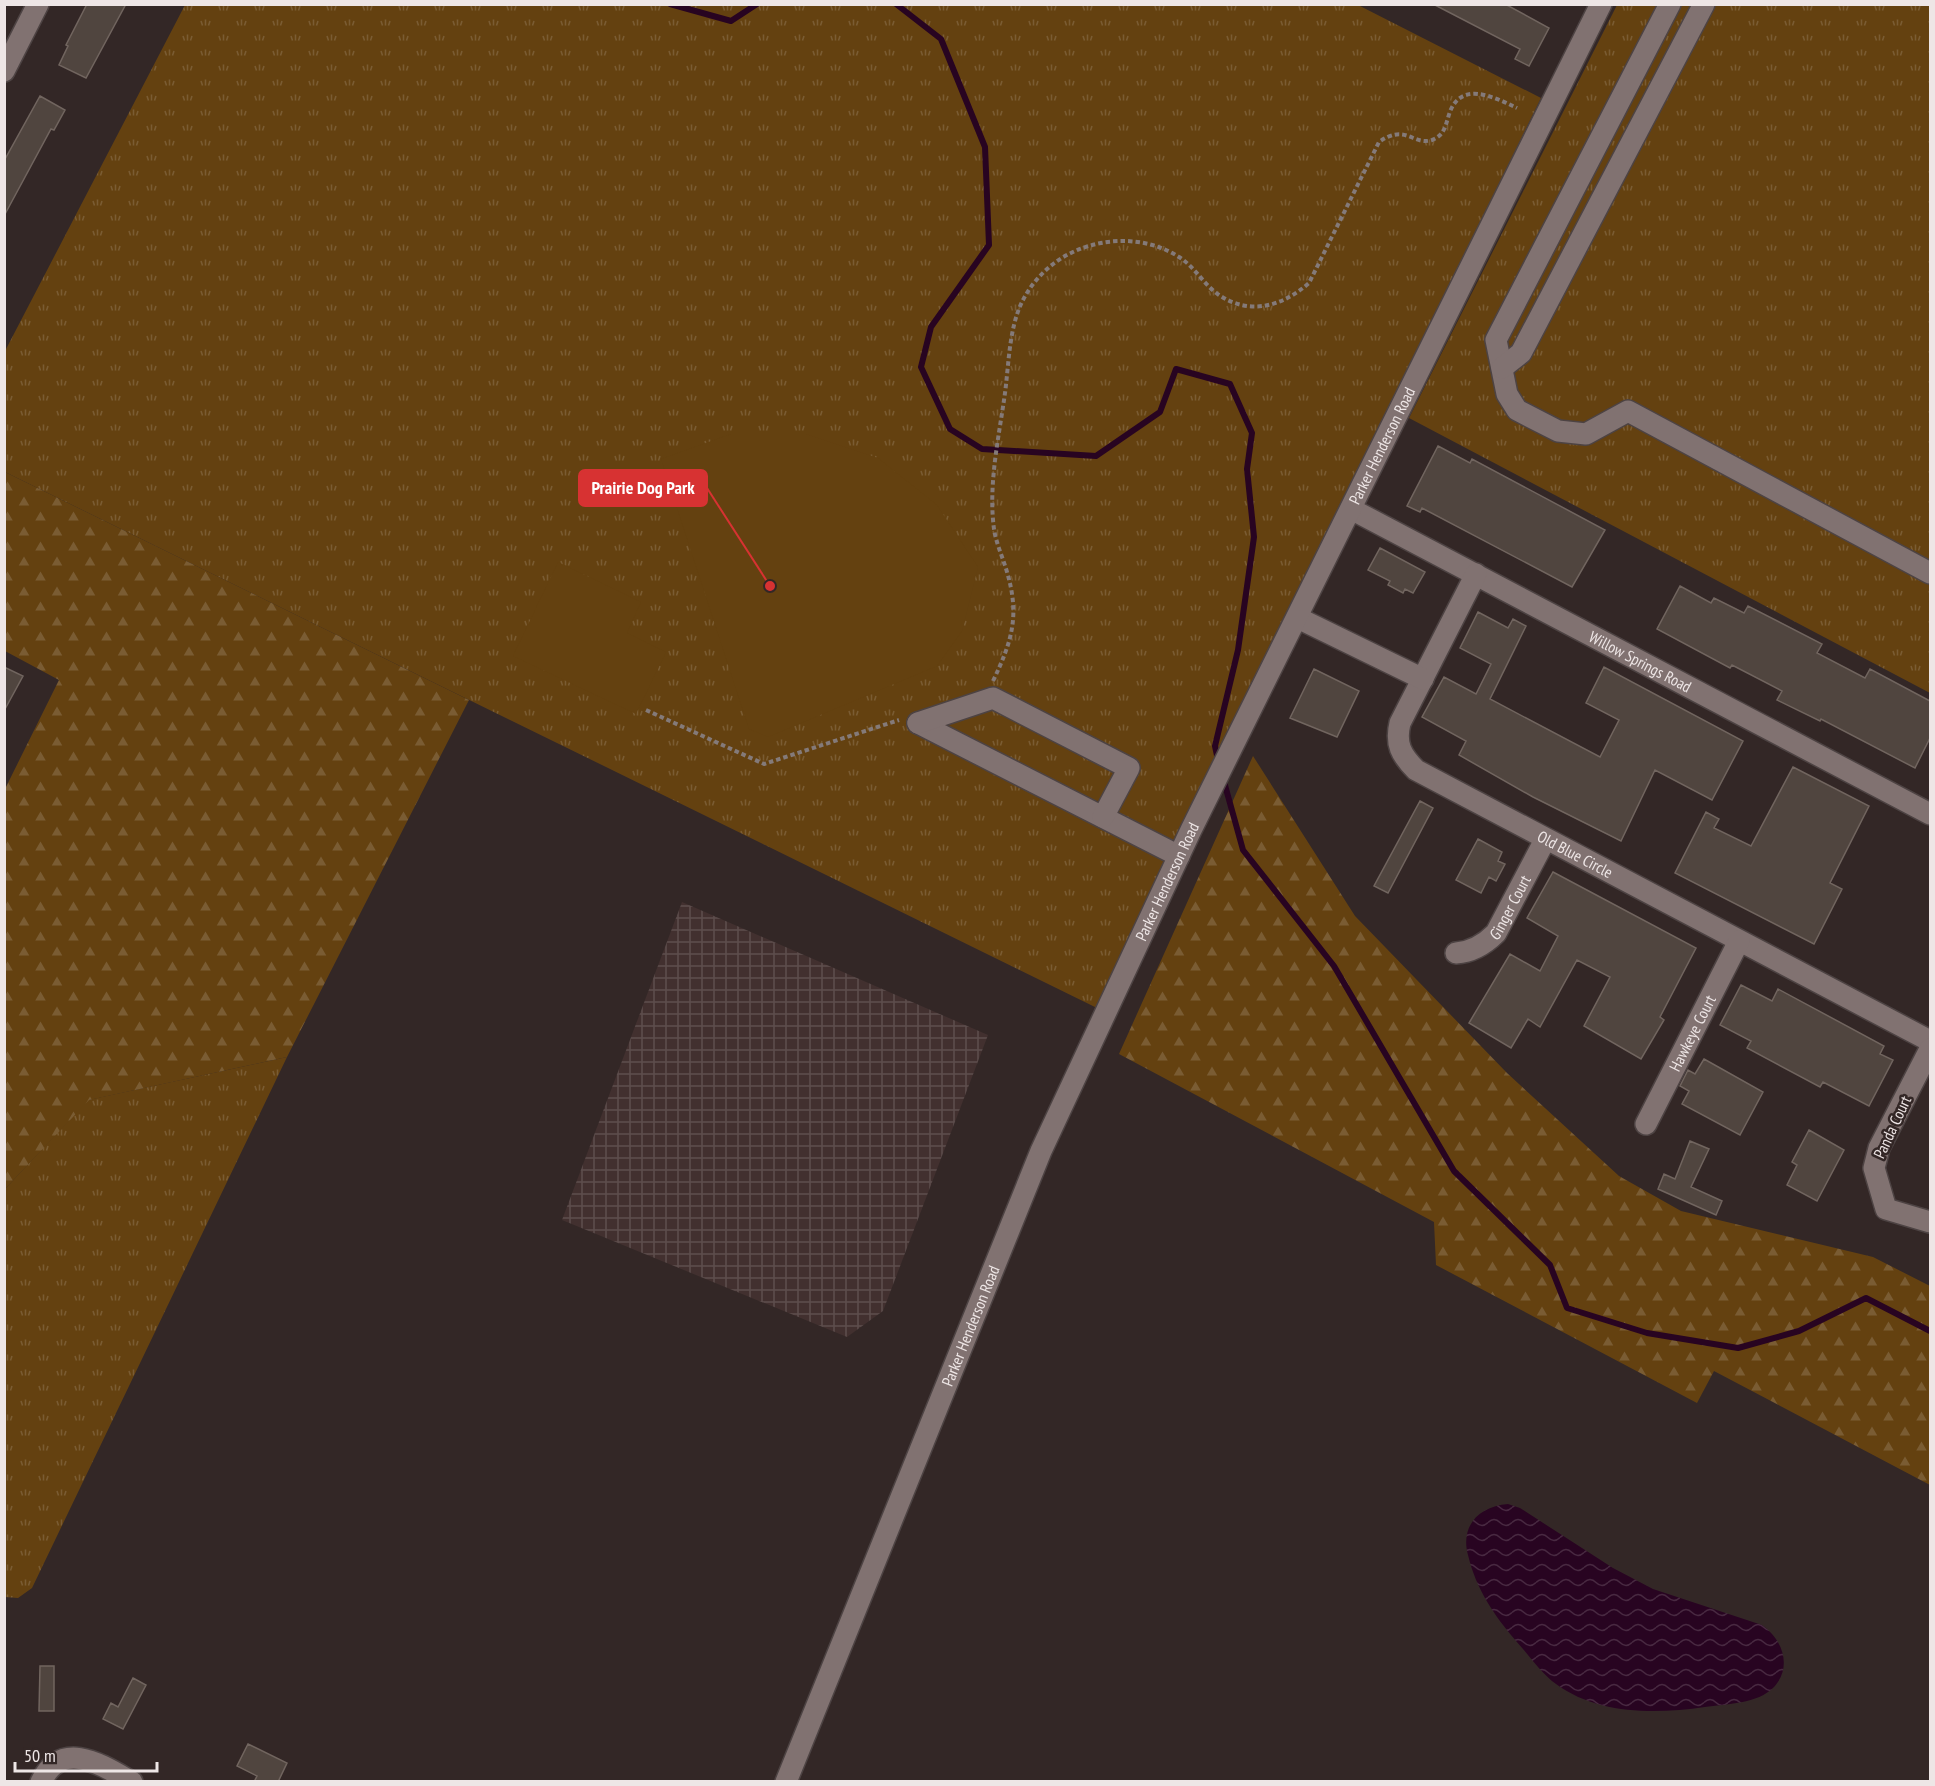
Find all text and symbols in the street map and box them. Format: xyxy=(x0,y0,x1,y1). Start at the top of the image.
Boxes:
street label: Parker Henderson Road xyxy=(1344,384,1419,508)
callout: Prairie Dog Park xyxy=(579,470,707,506)
text: Prairie Dog Park xyxy=(591,476,695,499)
street label: Willow Springs Road xyxy=(1586,626,1695,697)
street label: Parker Henderson Road xyxy=(1131,819,1203,944)
street label: Old Blue Circle xyxy=(1534,826,1616,882)
street label: Ginger Court xyxy=(1485,871,1535,944)
street label: Hawkeye Court xyxy=(1665,991,1720,1075)
street label: Panda Court xyxy=(1869,1092,1915,1162)
street label: Parker Henderson Road xyxy=(937,1263,1004,1389)
scale bar xyxy=(15,1735,158,1773)
text: 50 m xyxy=(24,1744,56,1767)

